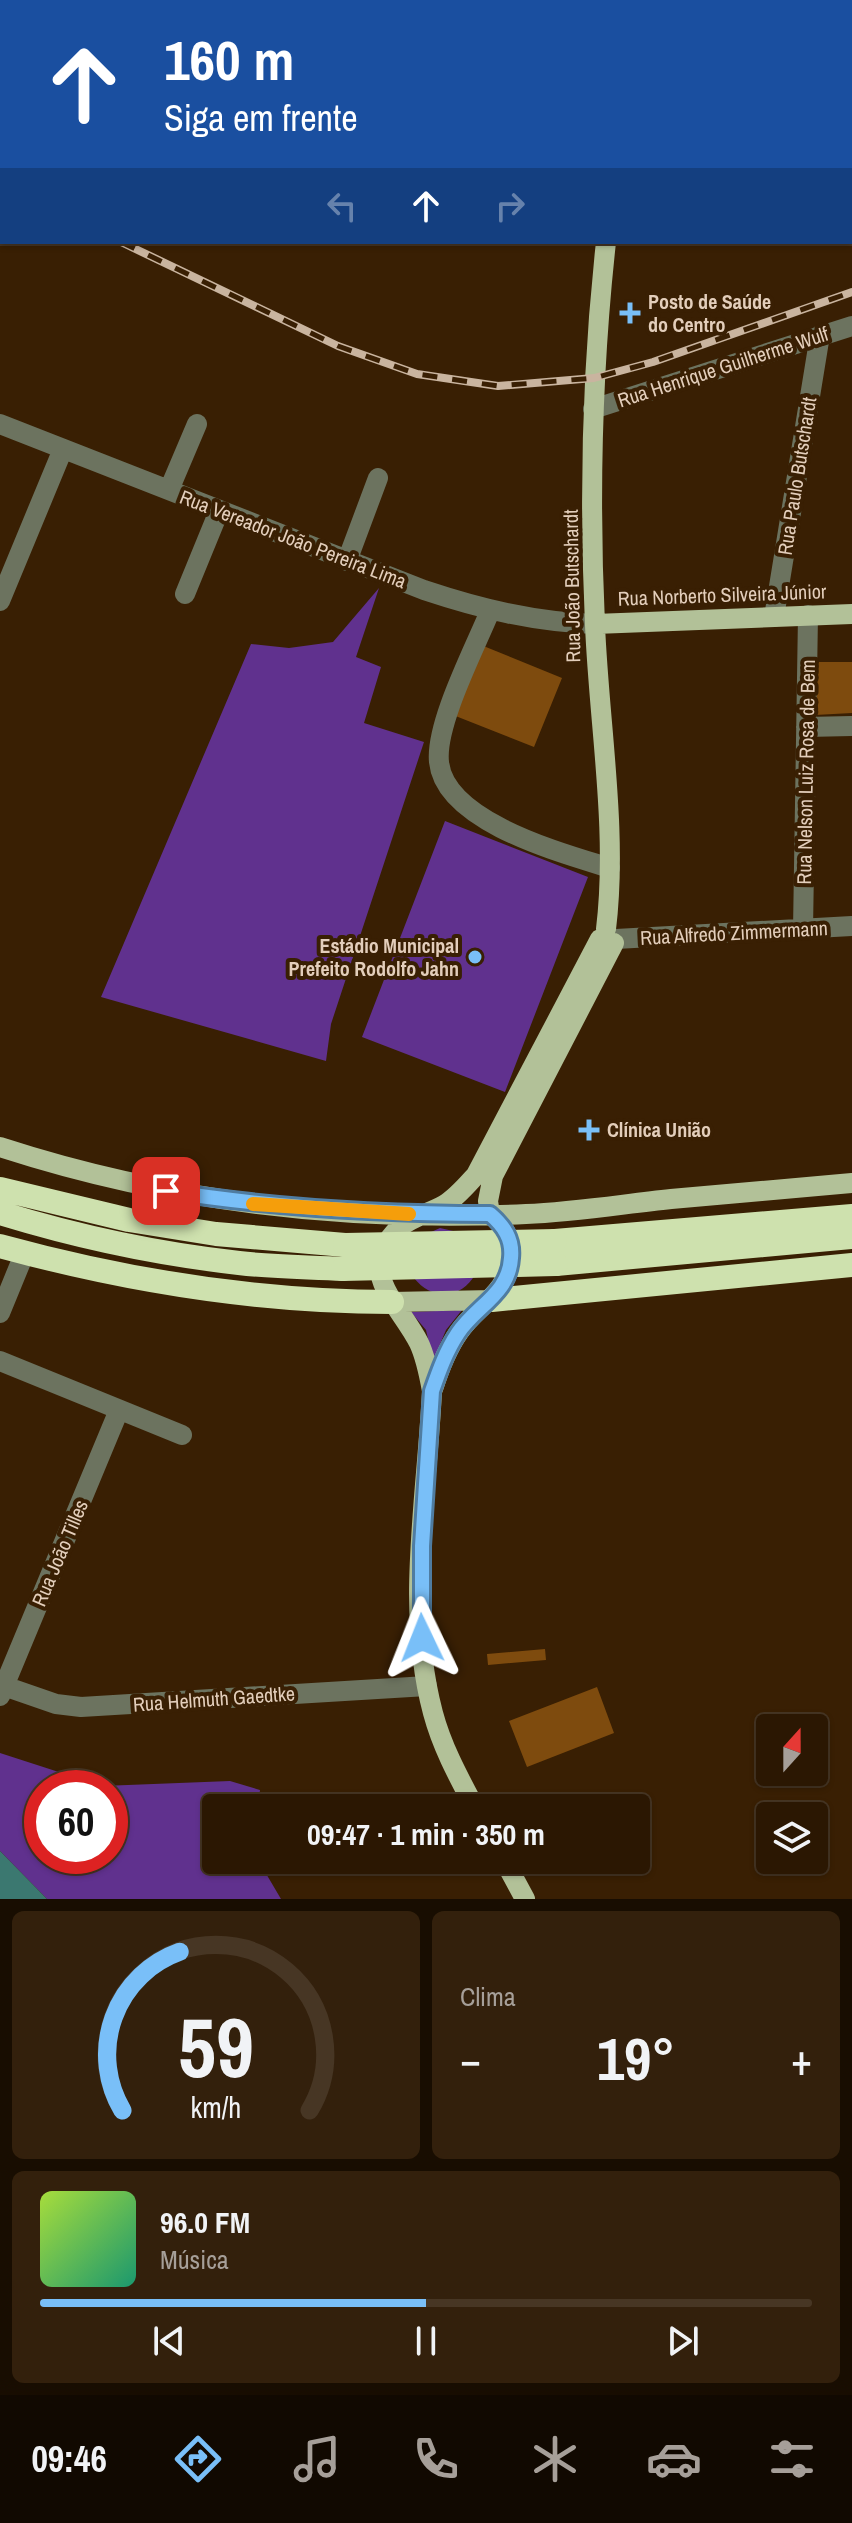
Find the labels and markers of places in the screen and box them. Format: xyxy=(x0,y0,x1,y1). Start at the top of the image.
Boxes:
place label: Posto de Saúde do Centro xyxy=(648,288,771,338)
marker: Posto de Saúde do Centro xyxy=(619,302,641,324)
place label: Estádio Municipal Prefeito Rodolfo Jahn xyxy=(289,932,459,982)
marker: Estádio Municipal Prefeito Rodolfo Jahn xyxy=(466,948,484,966)
place label: Clínica União xyxy=(607,1116,711,1143)
marker: Clínica União xyxy=(578,1119,600,1141)
pin xyxy=(132,1157,200,1225)

